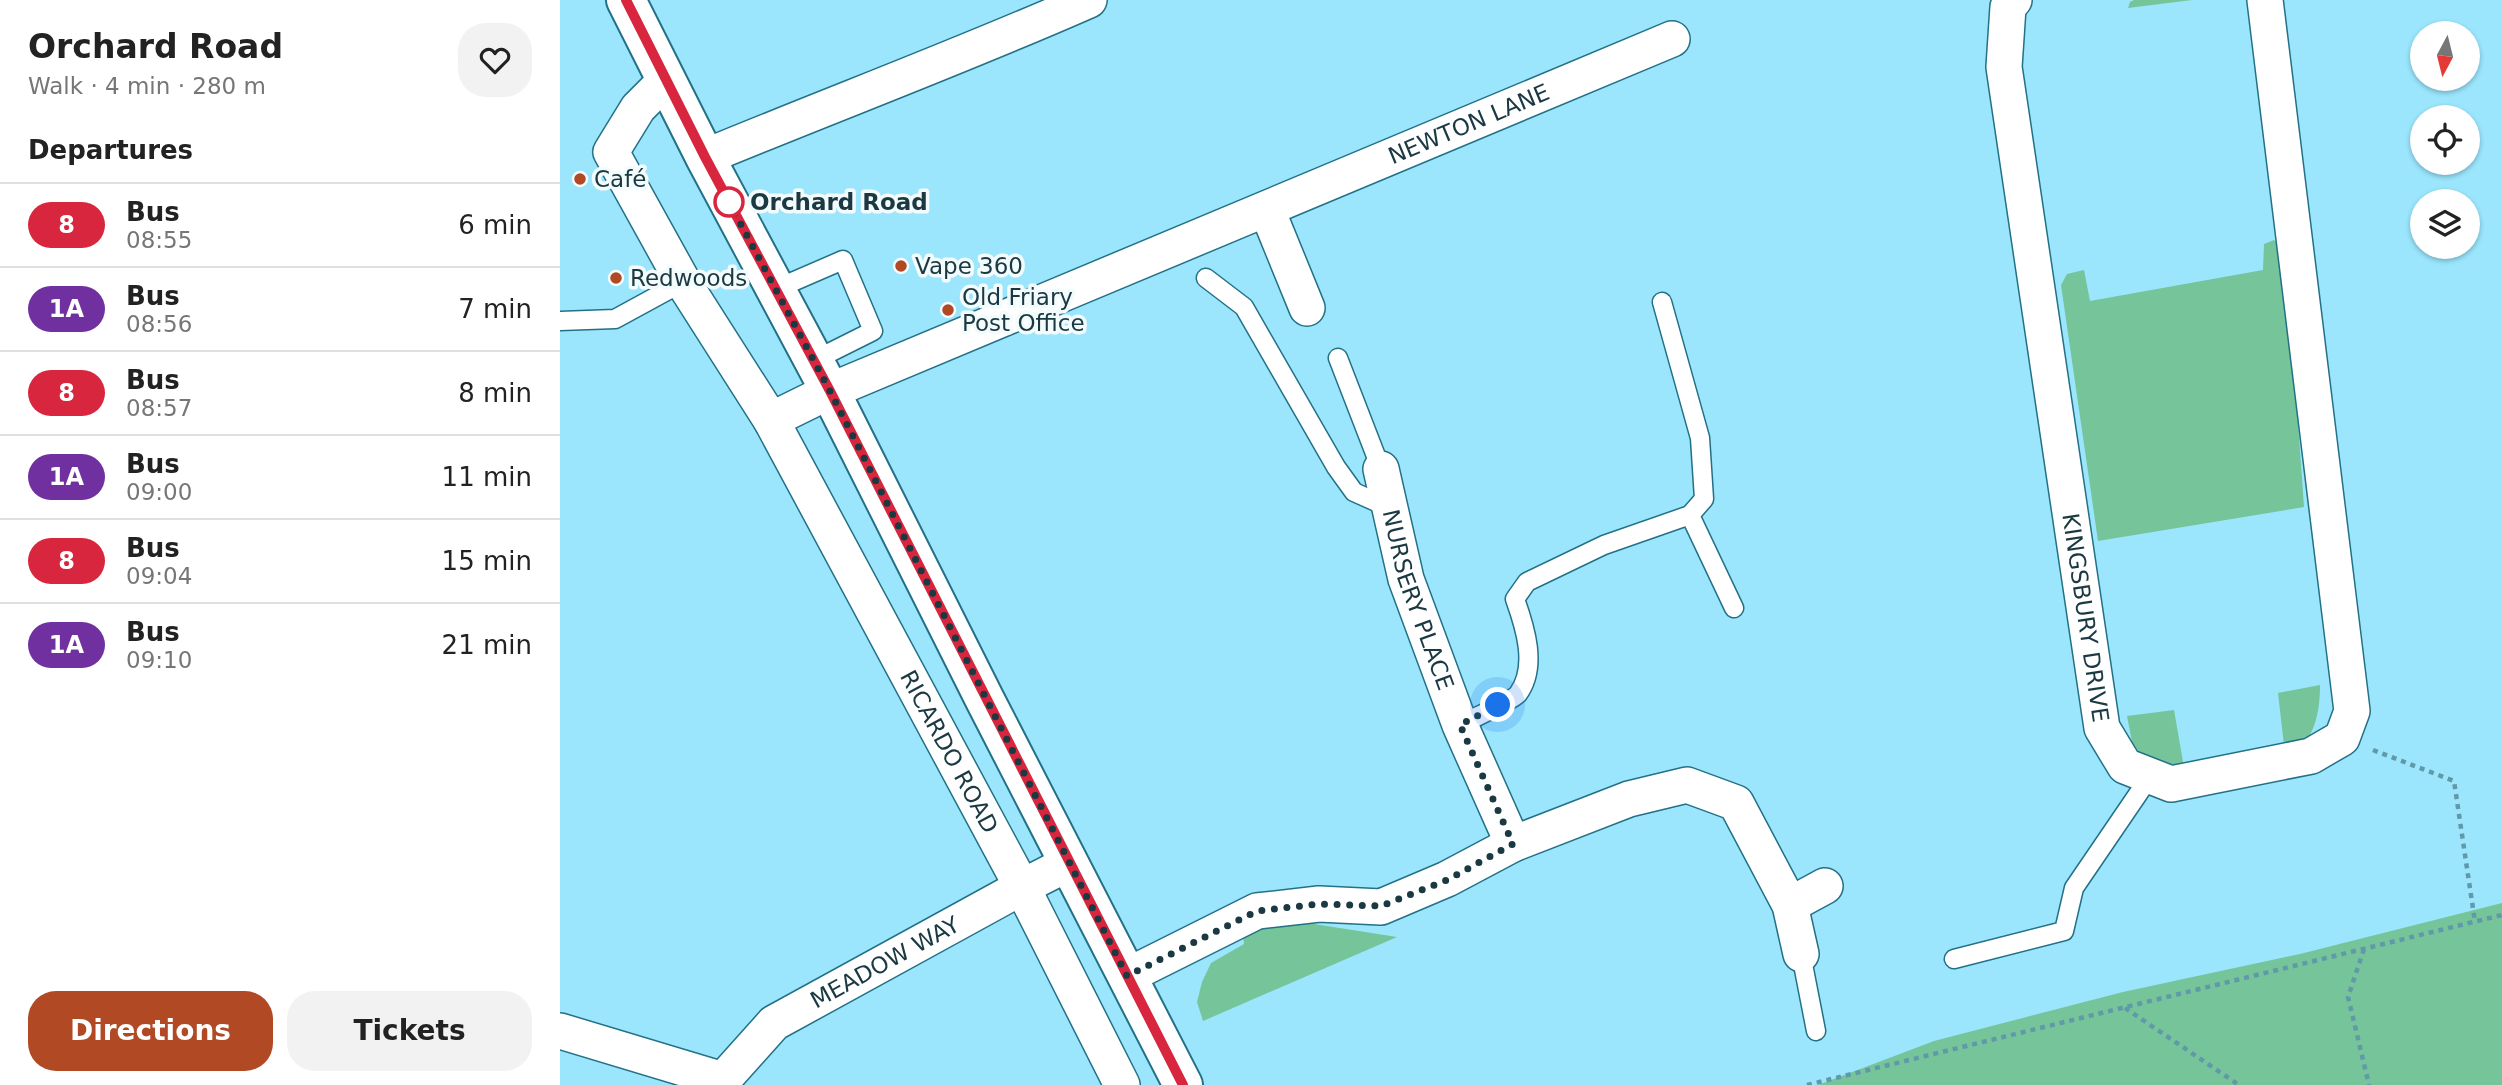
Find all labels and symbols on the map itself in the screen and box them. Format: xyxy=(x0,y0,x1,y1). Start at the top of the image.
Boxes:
north arrow xyxy=(2410,21,2480,91)
street label: NEWTON LANE xyxy=(1384,79,1553,169)
place label: Café xyxy=(594,166,646,192)
marker: Café xyxy=(572,171,588,187)
marker: Orchard Road xyxy=(714,187,744,217)
place label: Orchard Road xyxy=(750,189,928,215)
place label: Vape 360 xyxy=(915,253,1023,279)
marker: Vape 360 xyxy=(893,258,909,274)
place label: Redwoods xyxy=(630,265,747,291)
marker: Redwoods xyxy=(608,270,624,286)
place label: Old Friary Post Office xyxy=(962,284,1085,336)
marker: Old Friary Post Office xyxy=(940,302,956,318)
street label: NURSERY PLACE xyxy=(1378,507,1459,694)
street label: KINGSBURY DRIVE xyxy=(2057,511,2114,724)
street label: RICARDO ROAD xyxy=(895,666,1004,837)
your location xyxy=(1480,687,1515,722)
street label: MEADOW WAY xyxy=(806,911,964,1013)

